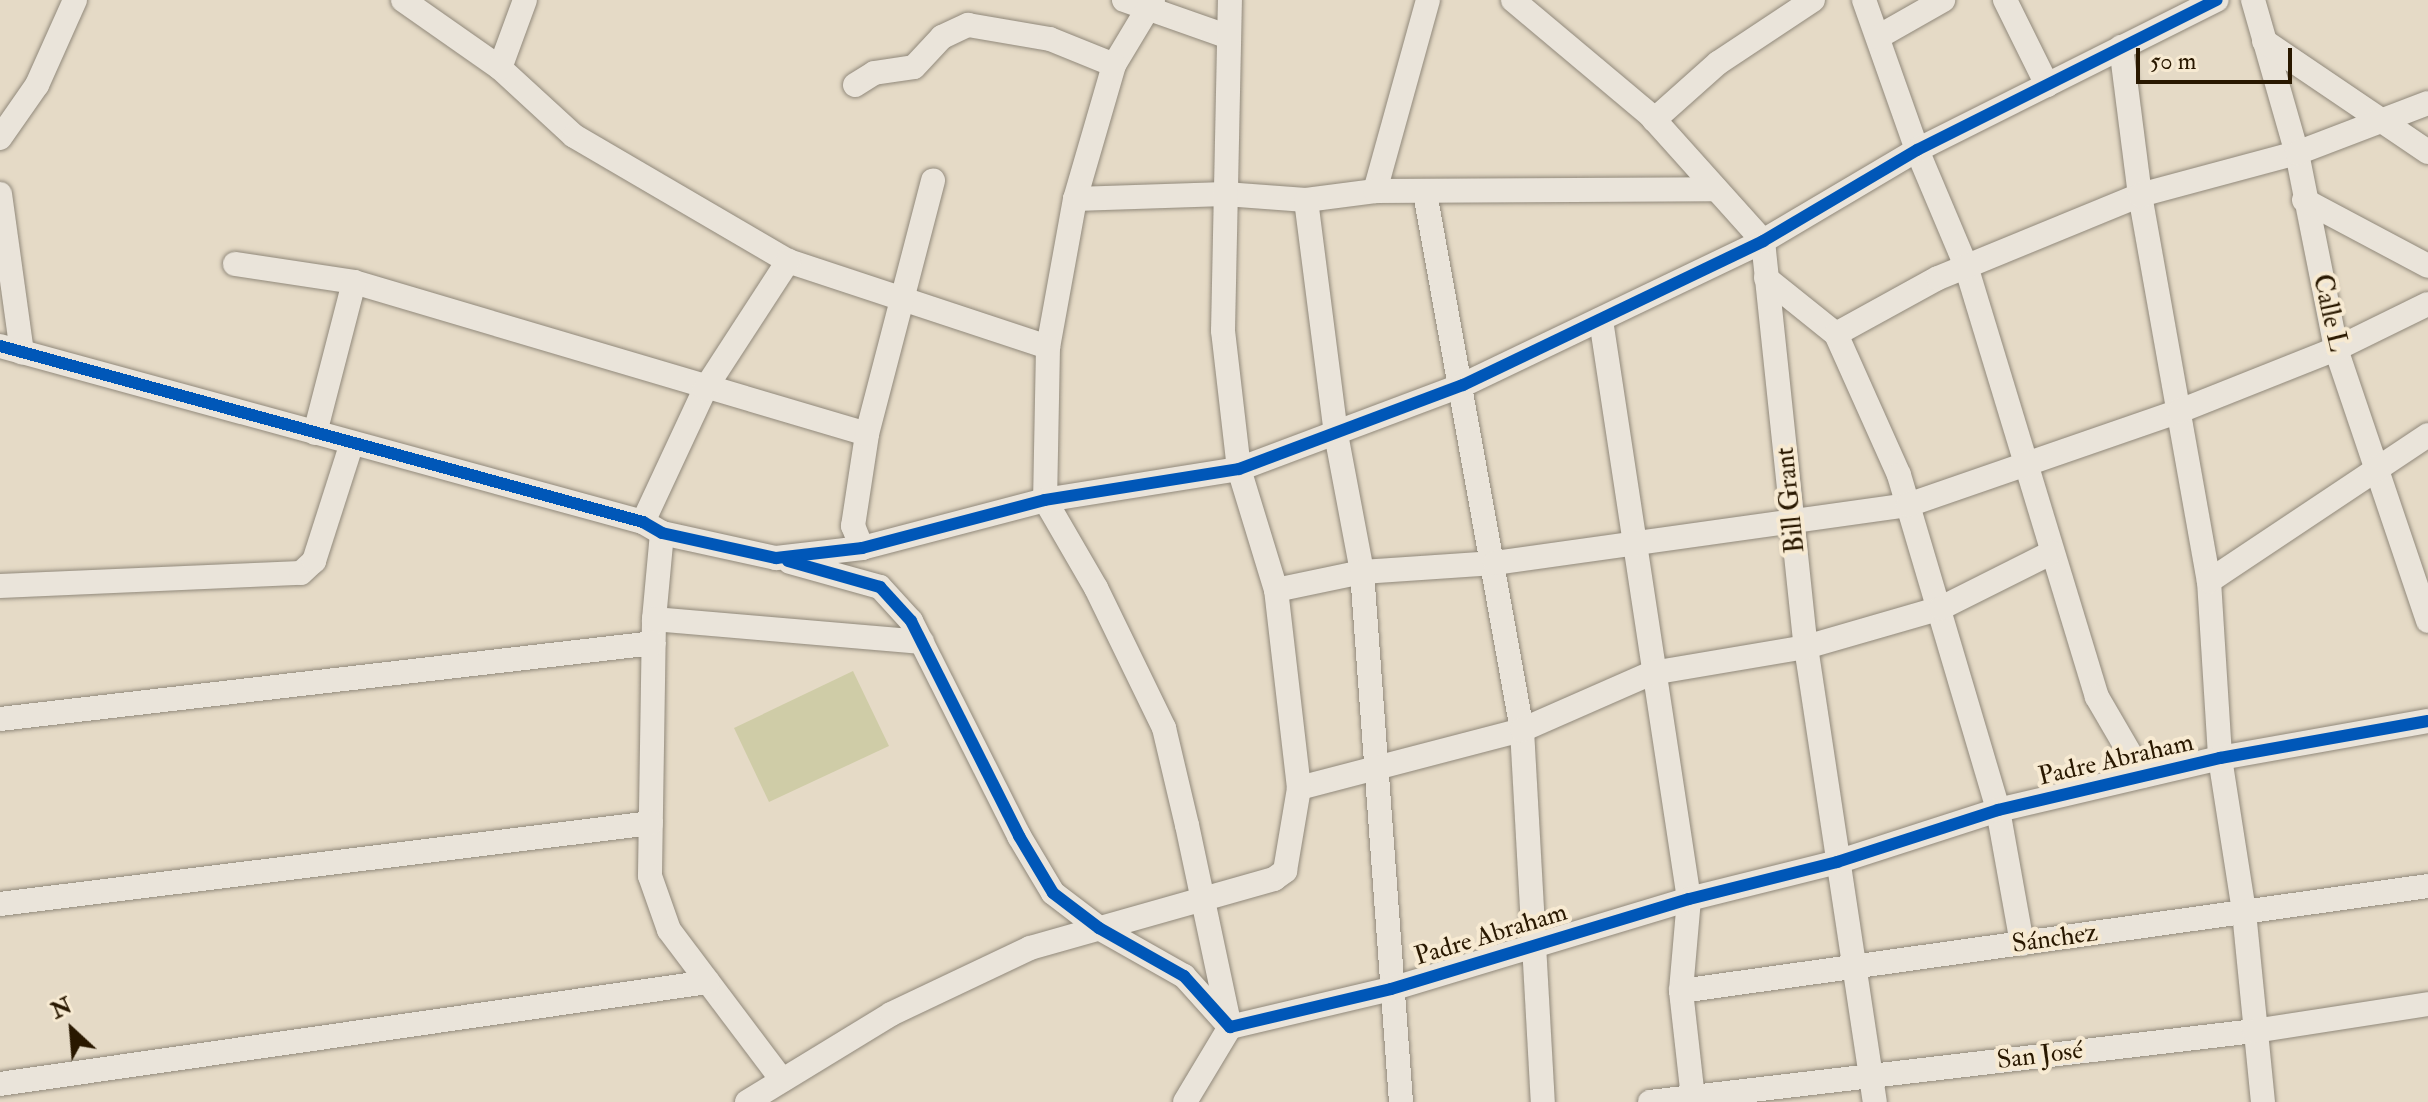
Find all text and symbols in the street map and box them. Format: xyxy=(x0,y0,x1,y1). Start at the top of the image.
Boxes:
scale bar xyxy=(2140,32,2296,82)
text: 50 m xyxy=(2150,46,2196,77)
street label: Calle L xyxy=(2305,271,2353,355)
street label: Bill Grant xyxy=(1770,445,1812,555)
street label: Padre Abraham xyxy=(2035,727,2197,793)
street label: Padre Abraham xyxy=(1411,897,1571,973)
street label: Sánchez xyxy=(2010,918,2100,960)
north arrow xyxy=(32,990,112,1070)
text: N xyxy=(46,992,76,1025)
street label: San José xyxy=(1995,1035,2085,1077)

